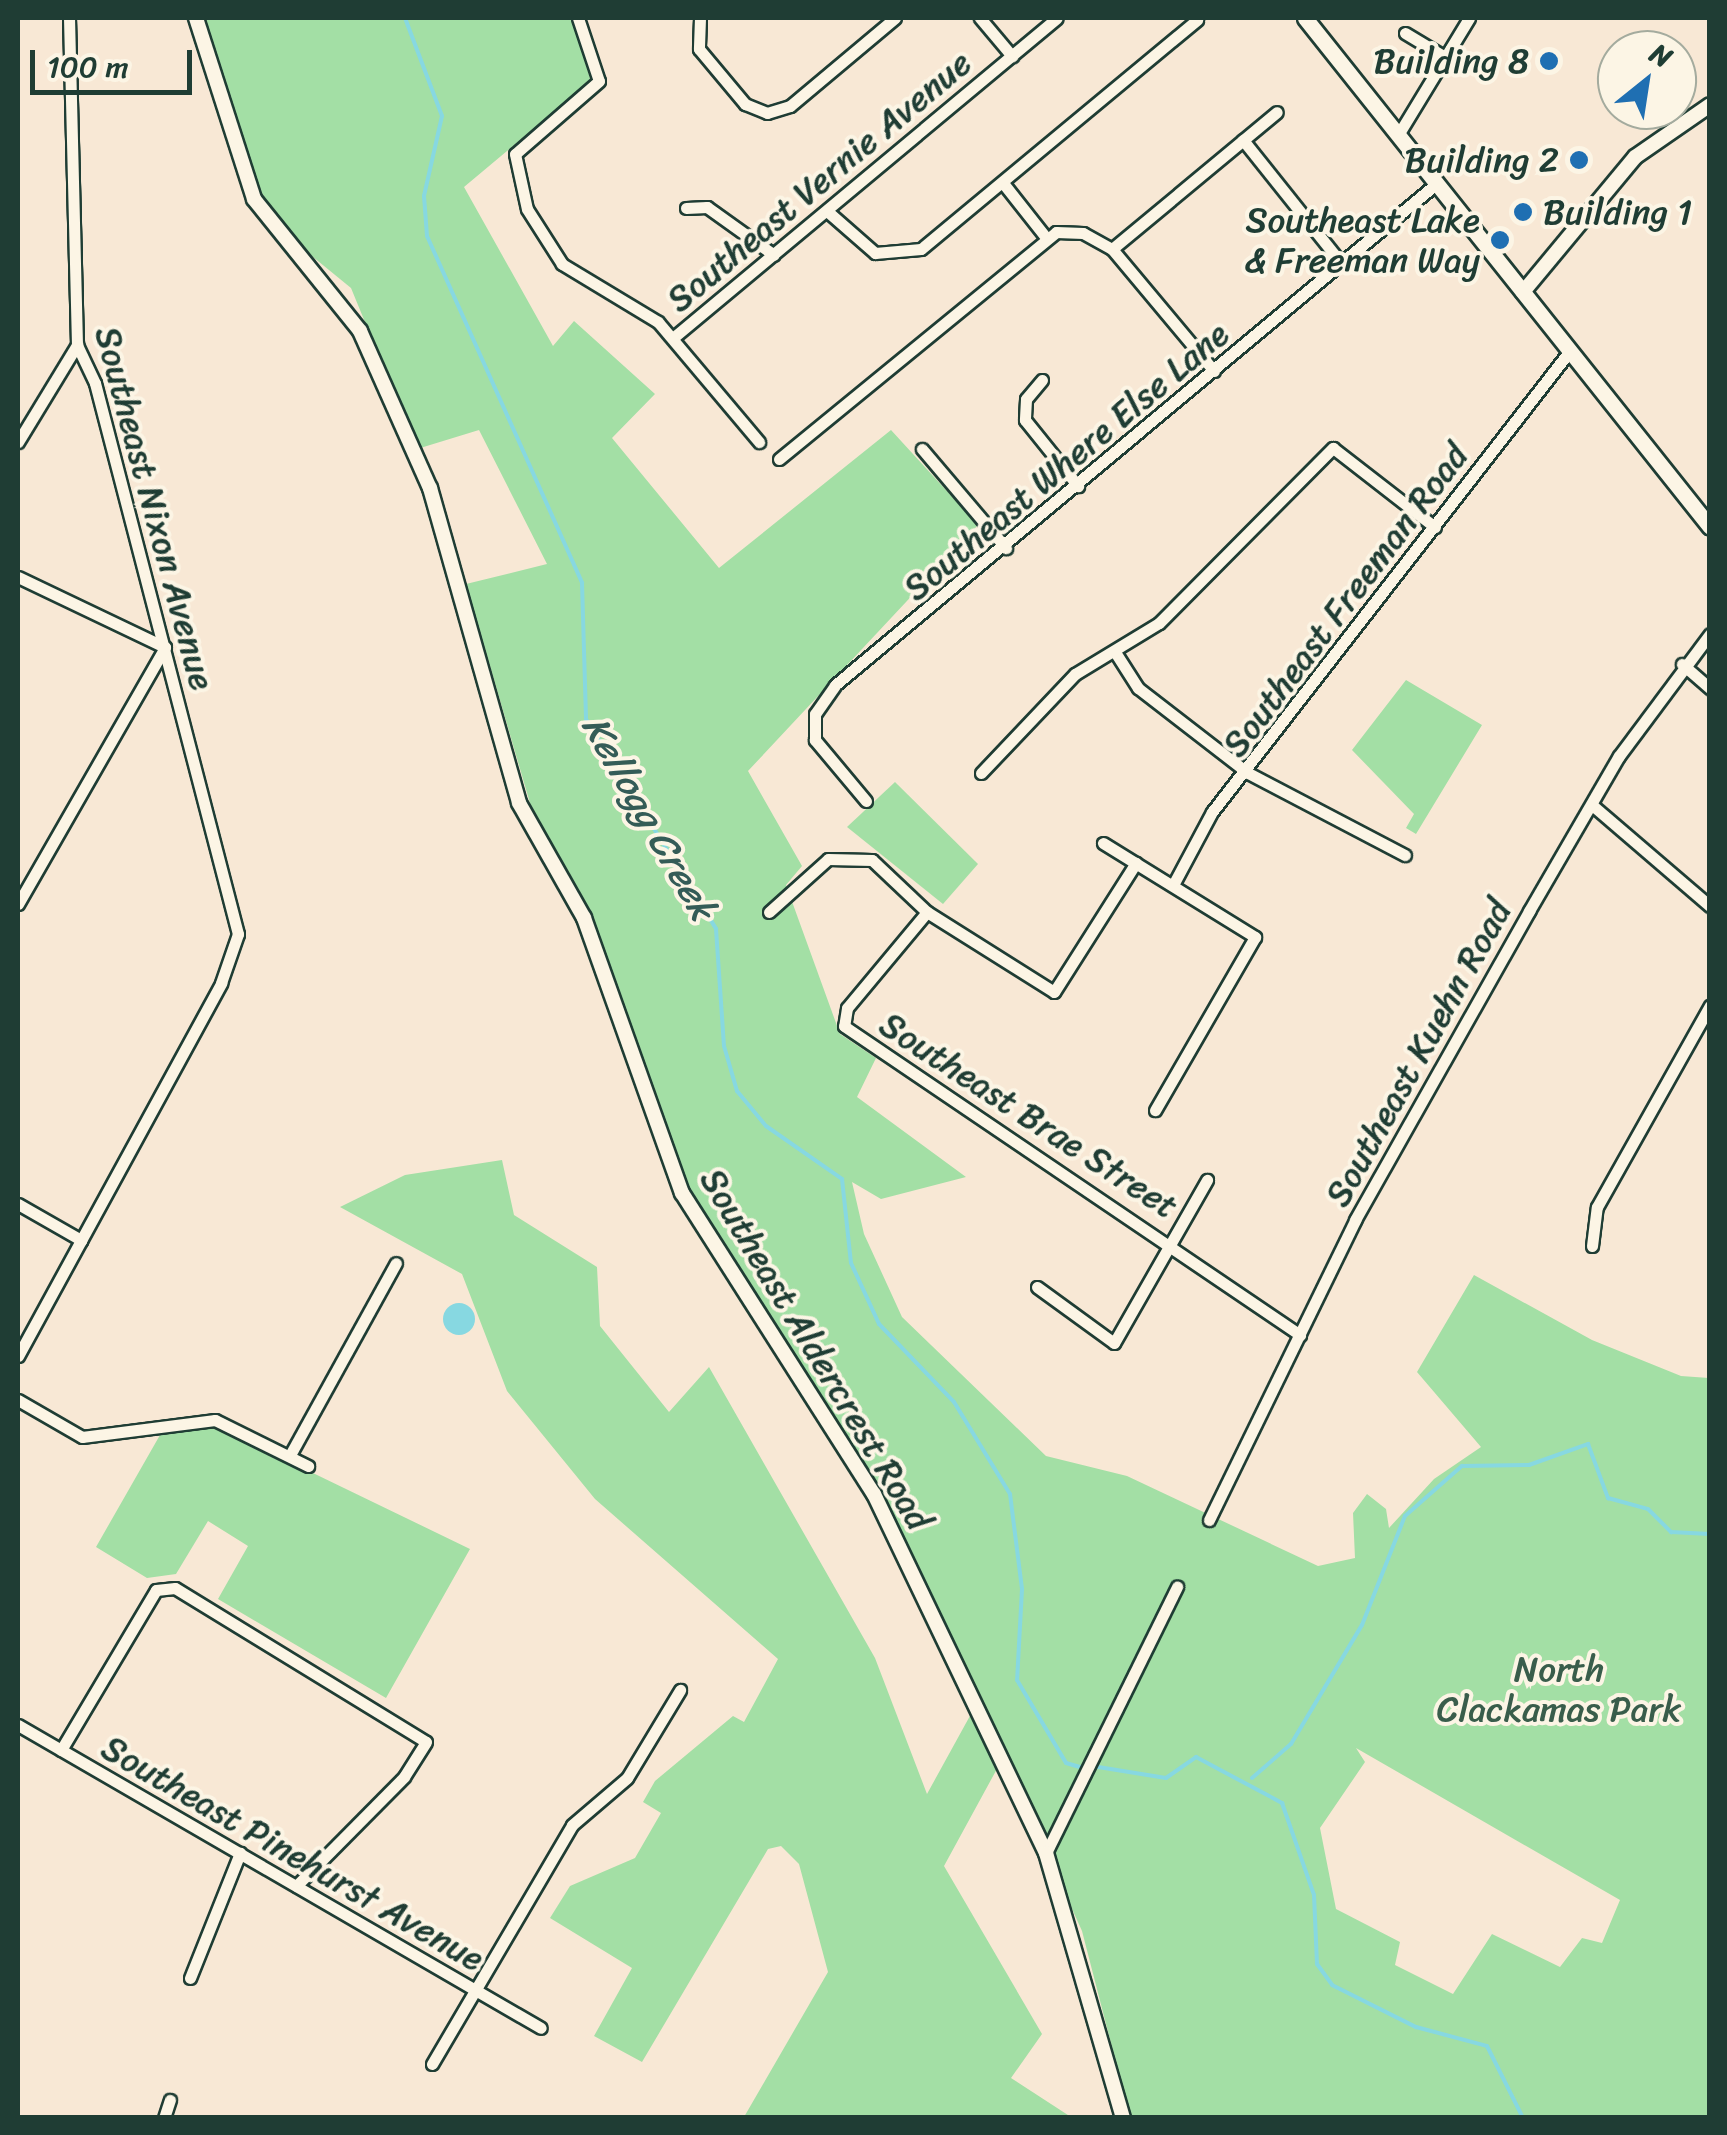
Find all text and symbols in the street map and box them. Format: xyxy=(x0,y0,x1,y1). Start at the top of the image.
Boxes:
text: N xyxy=(1641,29,1682,81)
scale bar xyxy=(35,30,198,92)
north arrow xyxy=(1597,30,1697,130)
text: 100 m xyxy=(47,40,129,94)
place label: Building 8 xyxy=(1374,40,1529,82)
street label: Southeast Vernie Avenue xyxy=(659,42,979,320)
marker: Building 8 xyxy=(1538,50,1560,72)
place label: Building 2 xyxy=(1404,139,1559,181)
marker: Building 2 xyxy=(1568,149,1590,171)
place label: Building 1 xyxy=(1543,191,1692,233)
place label: Southeast Lake & Freeman Way xyxy=(1244,199,1480,281)
marker: Building 1 xyxy=(1512,201,1534,223)
marker: Southeast Lake & Freeman Way xyxy=(1489,229,1511,251)
street label: Southeast Where Else Lane xyxy=(894,312,1238,610)
street label: Southeast Nixon Avenue xyxy=(86,322,224,694)
street label: Southeast Freeman Road xyxy=(1213,435,1477,765)
water label: Kellogg Creek xyxy=(572,707,726,929)
street label: Southeast Kuehn Road xyxy=(1316,892,1520,1214)
street label: Southeast Brae Street xyxy=(872,1003,1186,1227)
street label: Southeast Aldercrest Road xyxy=(692,1161,940,1537)
park label: North Clackamas Park xyxy=(1437,1648,1681,1730)
street label: Southeast Pinehurst Avenue xyxy=(93,1726,493,1980)

